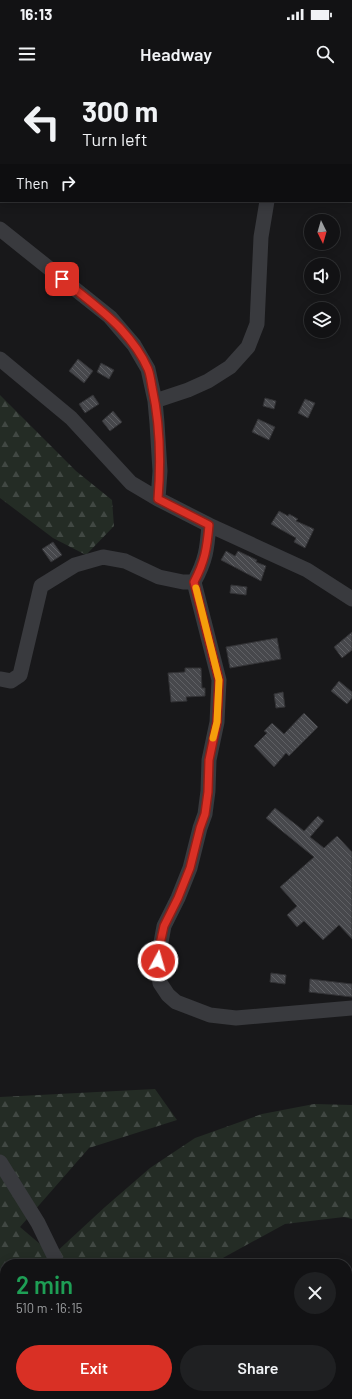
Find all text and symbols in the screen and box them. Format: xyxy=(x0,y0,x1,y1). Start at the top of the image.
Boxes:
text: 16:13 xyxy=(20,5,52,23)
icon: menu xyxy=(16,43,38,65)
text: Headway xyxy=(140,43,212,65)
icon: search xyxy=(314,43,336,65)
text: 300 m xyxy=(82,94,158,128)
icon: left xyxy=(16,96,68,148)
text: Turn left xyxy=(82,128,148,150)
icon: right xyxy=(57,172,79,194)
text: Then xyxy=(16,174,49,192)
north arrow xyxy=(304,214,340,250)
map controls xyxy=(304,214,340,338)
button: sound xyxy=(304,258,340,294)
pin xyxy=(45,262,79,296)
icon: arrive xyxy=(51,268,73,290)
button: layers xyxy=(304,302,340,338)
position arrow xyxy=(137,940,179,982)
text: 2 min xyxy=(16,1270,73,1299)
button: close xyxy=(294,1272,336,1314)
text: 510 m · 16:15 xyxy=(16,1300,82,1316)
button: Exit xyxy=(16,1345,172,1391)
button: Share xyxy=(180,1345,336,1391)

